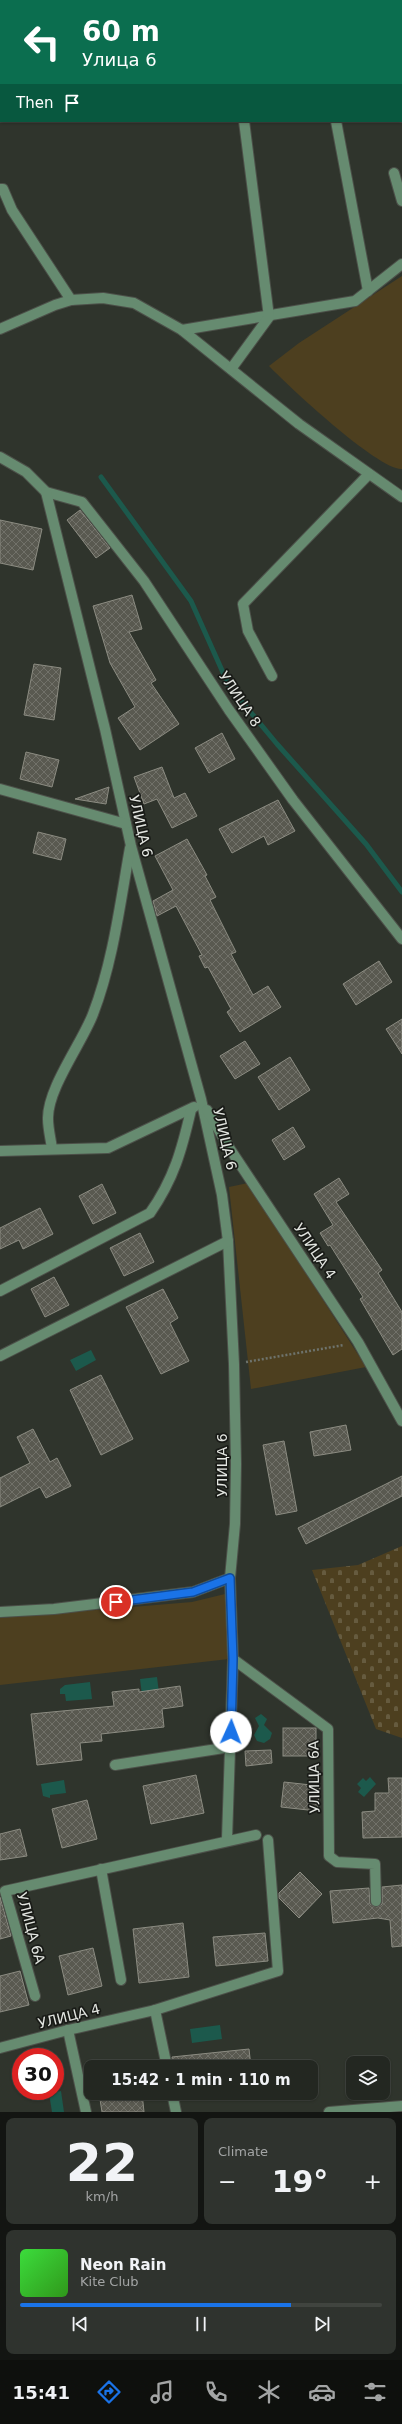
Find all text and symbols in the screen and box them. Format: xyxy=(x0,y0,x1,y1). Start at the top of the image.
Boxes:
text: 60 m xyxy=(82,15,160,48)
icon: left xyxy=(16,16,68,68)
text: Улица 6 xyxy=(82,49,157,70)
icon: arrive xyxy=(61,92,83,114)
text: Then xyxy=(16,94,53,112)
street label: УЛИЦА 8 xyxy=(216,668,264,730)
street label: УЛИЦА 6 xyxy=(126,793,156,859)
street label: УЛИЦА 6 xyxy=(210,1106,240,1172)
street label: УЛИЦА 4 xyxy=(291,1220,339,1282)
street label: УЛИЦА 6 xyxy=(214,1433,230,1497)
pin xyxy=(99,1585,133,1619)
icon: arrive xyxy=(105,1591,127,1613)
position arrow xyxy=(210,1711,252,1753)
street label: УЛИЦА 6A xyxy=(305,1740,323,1814)
street label: УЛИЦА 6A xyxy=(14,1891,48,1966)
street label: УЛИЦА 4 xyxy=(36,2001,102,2031)
speed limit sign: 30 xyxy=(12,2048,64,2100)
map controls xyxy=(346,2056,390,2100)
button: layers xyxy=(346,2056,390,2100)
text: 15:42 · 1 min · 110 m xyxy=(111,2071,291,2089)
text: 22 xyxy=(66,2133,138,2193)
text: Climate xyxy=(218,2144,268,2159)
text: 19° xyxy=(272,2164,328,2199)
text: − xyxy=(218,2169,236,2194)
text: + xyxy=(364,2169,382,2194)
text: km/h xyxy=(86,2189,118,2204)
text: Neon Rain xyxy=(80,2256,166,2274)
text: Kite Club xyxy=(80,2274,139,2289)
icon: previous xyxy=(69,2313,91,2335)
icon: pause xyxy=(190,2313,212,2335)
icon: next xyxy=(311,2313,333,2335)
icon: directions xyxy=(95,2378,123,2406)
icon: music xyxy=(148,2378,176,2406)
icon: phone xyxy=(202,2378,230,2406)
icon: climate xyxy=(255,2378,283,2406)
icon: car xyxy=(308,2378,336,2406)
icon: filters xyxy=(361,2378,389,2406)
text: 15:41 xyxy=(13,2382,70,2403)

